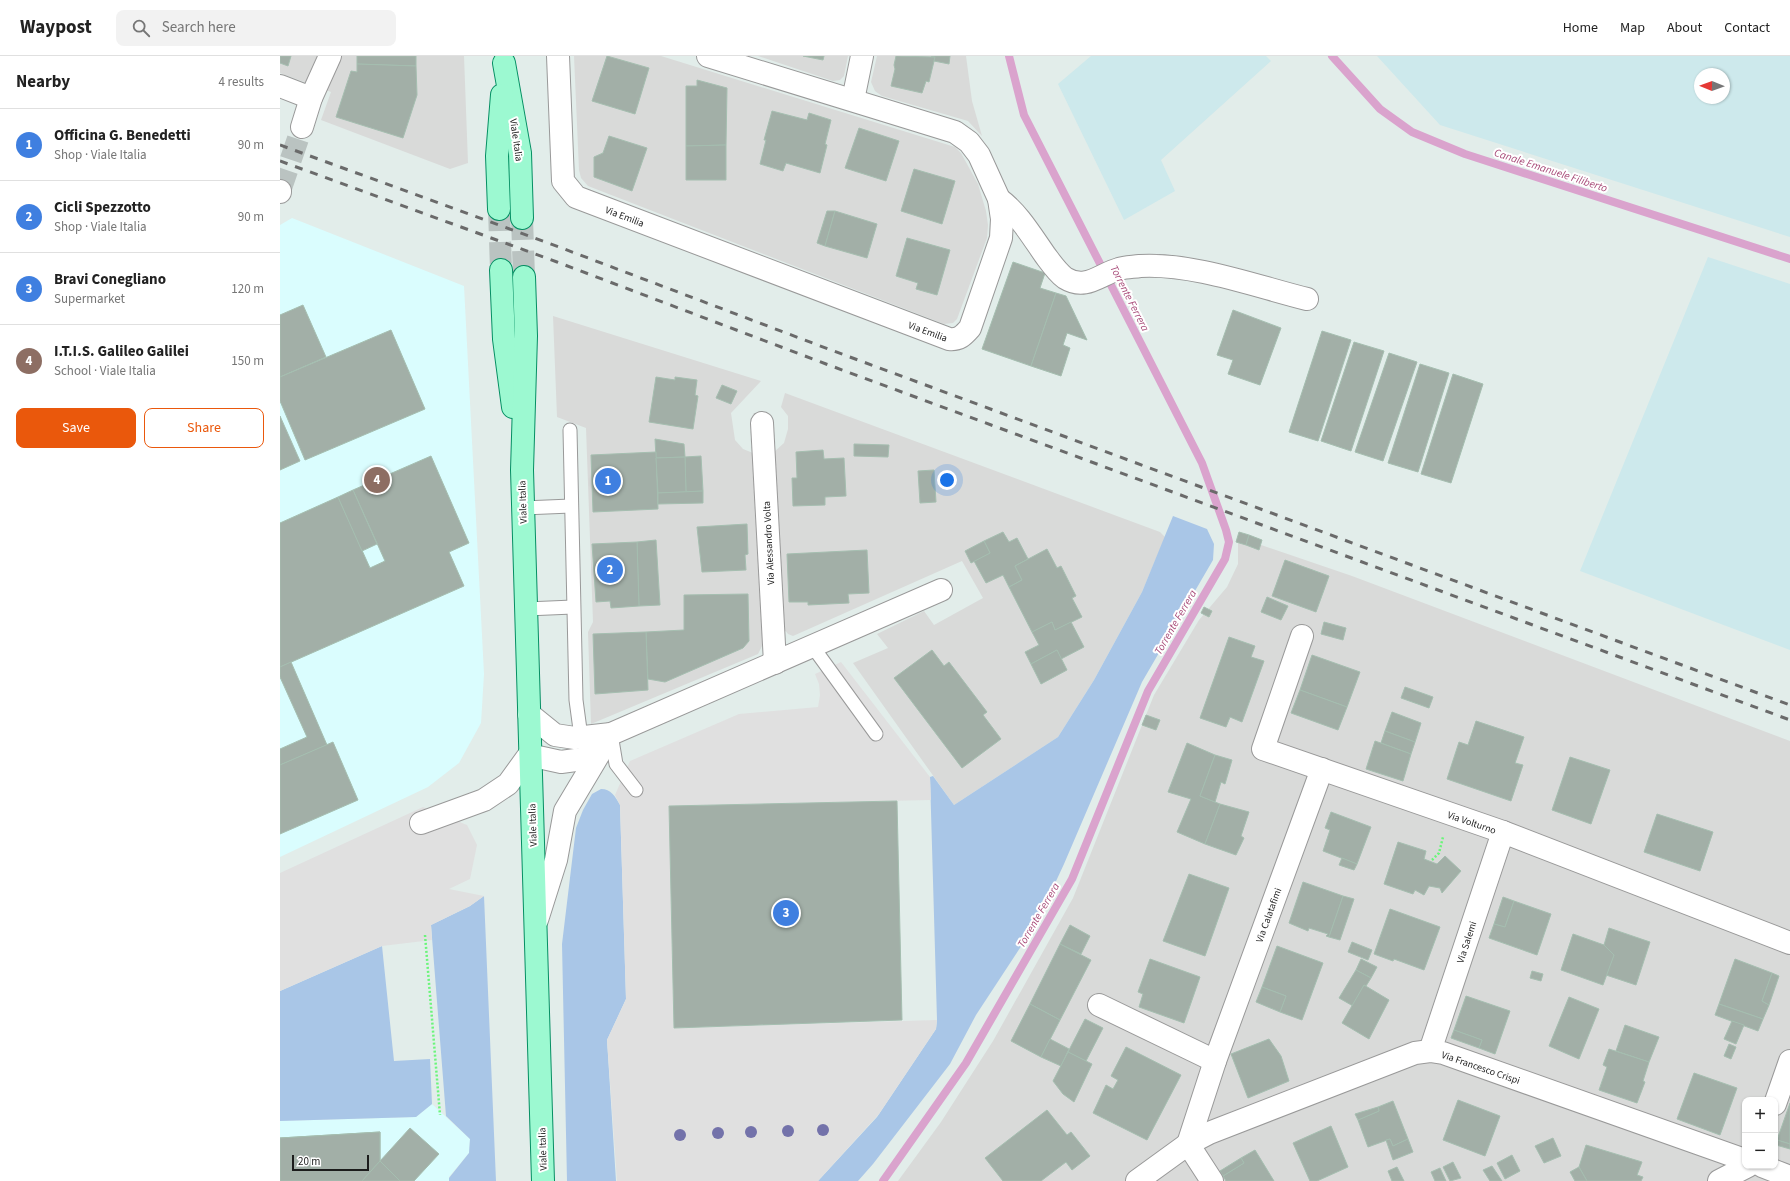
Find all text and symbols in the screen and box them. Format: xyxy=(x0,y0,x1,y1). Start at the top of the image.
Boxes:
search box xyxy=(116,10,396,46)
text: Waypost xyxy=(20,14,92,41)
icon: search xyxy=(130,17,152,39)
text: Search here xyxy=(162,17,236,38)
text: Home xyxy=(1563,18,1598,38)
text: Map xyxy=(1620,18,1645,38)
text: About xyxy=(1667,18,1702,38)
text: Contact xyxy=(1724,18,1770,38)
north arrow xyxy=(1694,68,1730,104)
text: Nearby xyxy=(16,70,70,94)
text: 4 results xyxy=(219,73,264,91)
street label: Viale Italia xyxy=(506,118,526,162)
text: Officina G. Benedetti xyxy=(54,125,191,146)
text: 1 xyxy=(26,136,32,154)
text: 90 m xyxy=(238,136,264,154)
water label: Canale Emanuele Filiberto xyxy=(1492,145,1610,196)
text: Shop · Viale Italia xyxy=(54,146,147,164)
text: Cicli Spezzotto xyxy=(54,197,151,218)
street label: Via Emilia xyxy=(603,203,646,231)
text: 2 xyxy=(26,208,32,226)
text: 90 m xyxy=(238,208,264,226)
text: Shop · Viale Italia xyxy=(54,218,147,236)
water label: Torrente Ferrera xyxy=(1106,263,1153,334)
text: Bravi Conegliano xyxy=(54,269,166,290)
text: 3 xyxy=(26,280,32,298)
text: 120 m xyxy=(231,280,264,298)
text: Supermarket xyxy=(54,290,125,308)
street label: Via Emilia xyxy=(906,318,949,345)
text: I.T.I.S. Galileo Galilei xyxy=(54,341,189,362)
text: 4 xyxy=(26,352,32,370)
text: 150 m xyxy=(231,352,264,370)
text: School · Viale Italia xyxy=(54,362,156,380)
button: Save xyxy=(16,408,136,448)
button: Share xyxy=(144,408,264,448)
pin: 4 xyxy=(364,465,390,495)
pin: 1 xyxy=(595,466,621,496)
your location xyxy=(937,470,957,490)
street label: Viale Italia xyxy=(515,480,531,524)
street label: Via Alessandro Volta xyxy=(760,501,778,585)
pin: 2 xyxy=(597,555,623,585)
water label: Torrente Ferrera xyxy=(1151,587,1200,657)
street label: Viale Italia xyxy=(525,803,541,847)
street label: Via Volturno xyxy=(1445,808,1498,838)
water label: Torrente Ferrera xyxy=(1014,880,1063,950)
street label: Via Calatafimi xyxy=(1253,886,1285,945)
pin: 3 xyxy=(773,898,799,928)
street label: Via Salemi xyxy=(1454,920,1480,965)
street label: Via Francesco Crispi xyxy=(1440,1048,1522,1088)
map controls xyxy=(1742,1097,1778,1169)
button: + xyxy=(1742,1097,1778,1133)
street label: Viale Italia xyxy=(535,1127,551,1171)
button: − xyxy=(1742,1133,1778,1169)
scale bar xyxy=(292,1153,369,1172)
text: 20 m xyxy=(298,1154,320,1169)

